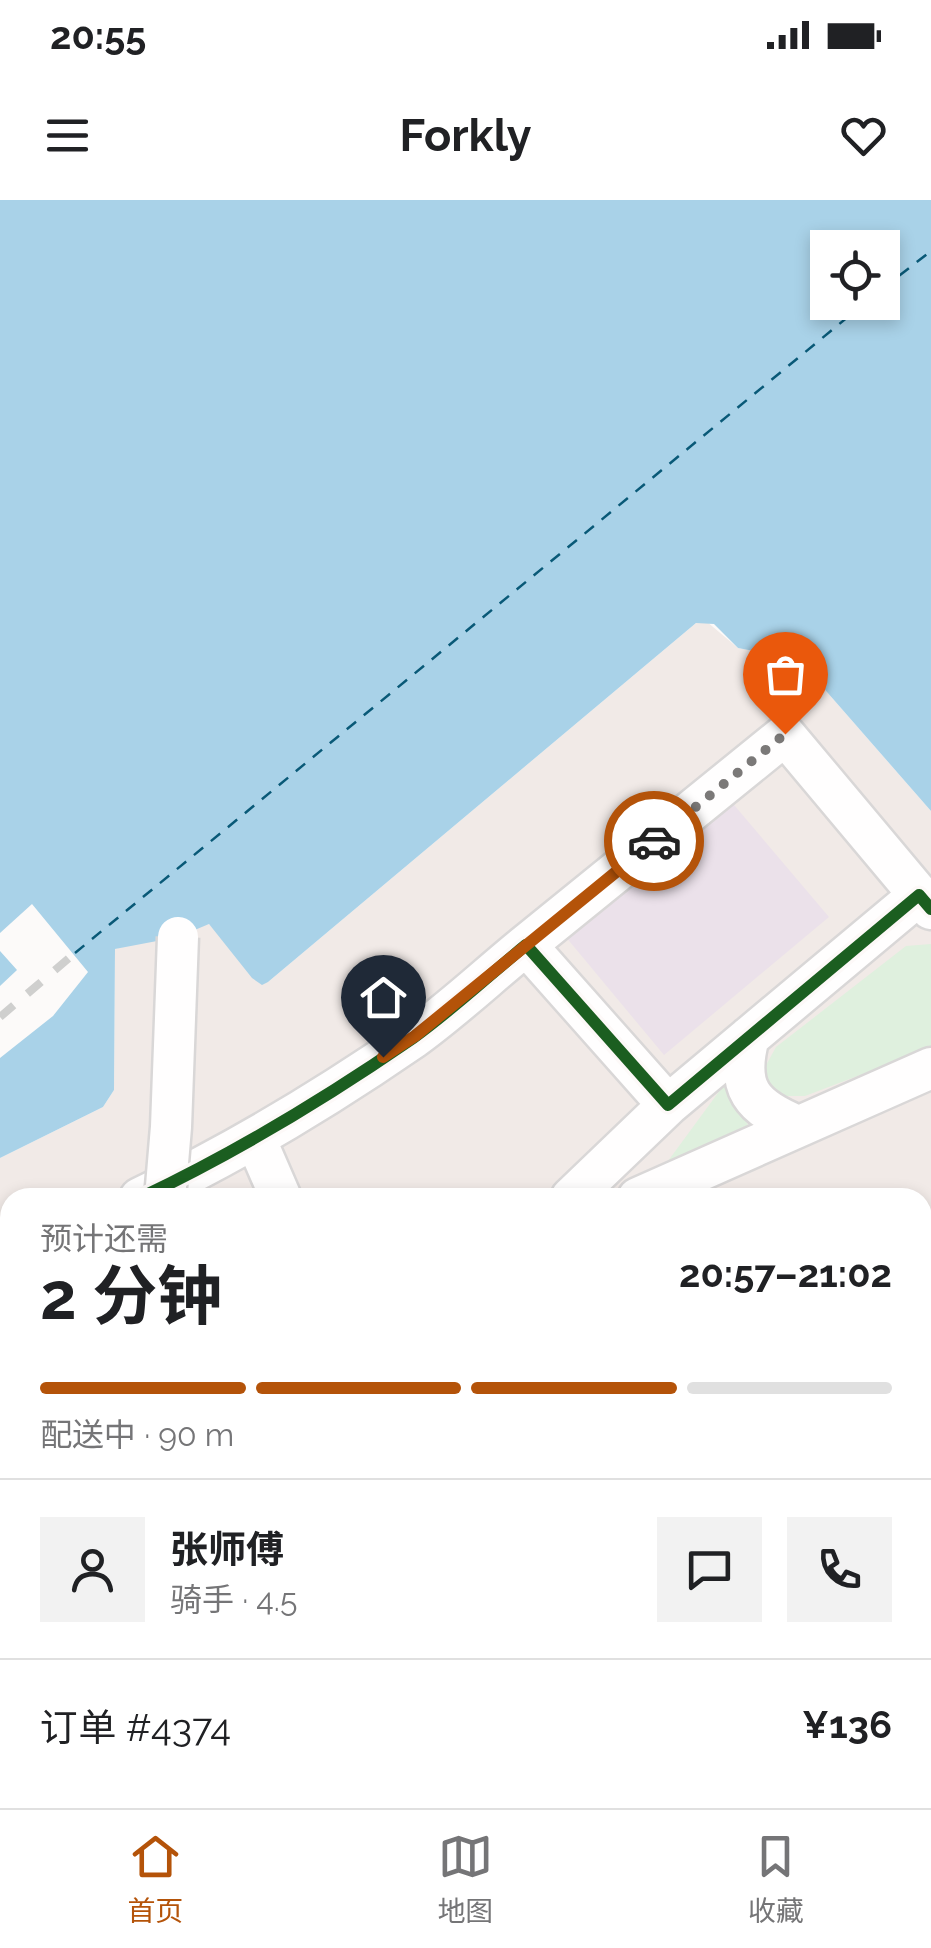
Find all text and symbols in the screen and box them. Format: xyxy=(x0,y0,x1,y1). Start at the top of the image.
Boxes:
text: 20:55 xyxy=(50,13,146,58)
icon: menu xyxy=(40,108,95,163)
icon: heart xyxy=(836,108,891,163)
text: Forkly xyxy=(399,109,532,162)
map controls xyxy=(810,230,900,320)
button: locate xyxy=(810,230,900,320)
pin xyxy=(743,632,828,735)
icon: bag xyxy=(758,647,813,702)
courier xyxy=(604,791,704,891)
icon: car xyxy=(627,814,682,869)
pin xyxy=(341,955,426,1058)
icon: home xyxy=(356,970,411,1025)
text: 预计还需 xyxy=(40,1220,168,1257)
text: 20:57–21:02 xyxy=(679,1251,892,1296)
text: 2 分钟 xyxy=(40,1258,222,1334)
text: 配送中 · 90 m xyxy=(40,1416,234,1453)
button: person xyxy=(40,1517,145,1622)
button: chat xyxy=(657,1517,762,1622)
button: phone xyxy=(787,1517,892,1622)
text: 张师傅 xyxy=(170,1527,284,1572)
text: 骑手 · 4.5 xyxy=(170,1581,297,1618)
text: ¥136 xyxy=(802,1702,892,1747)
text: 订单 #4374 xyxy=(40,1705,231,1750)
tab: 首页 xyxy=(127,1829,183,1929)
tab: 地图 xyxy=(437,1829,494,1929)
tab: 收藏 xyxy=(748,1829,804,1929)

